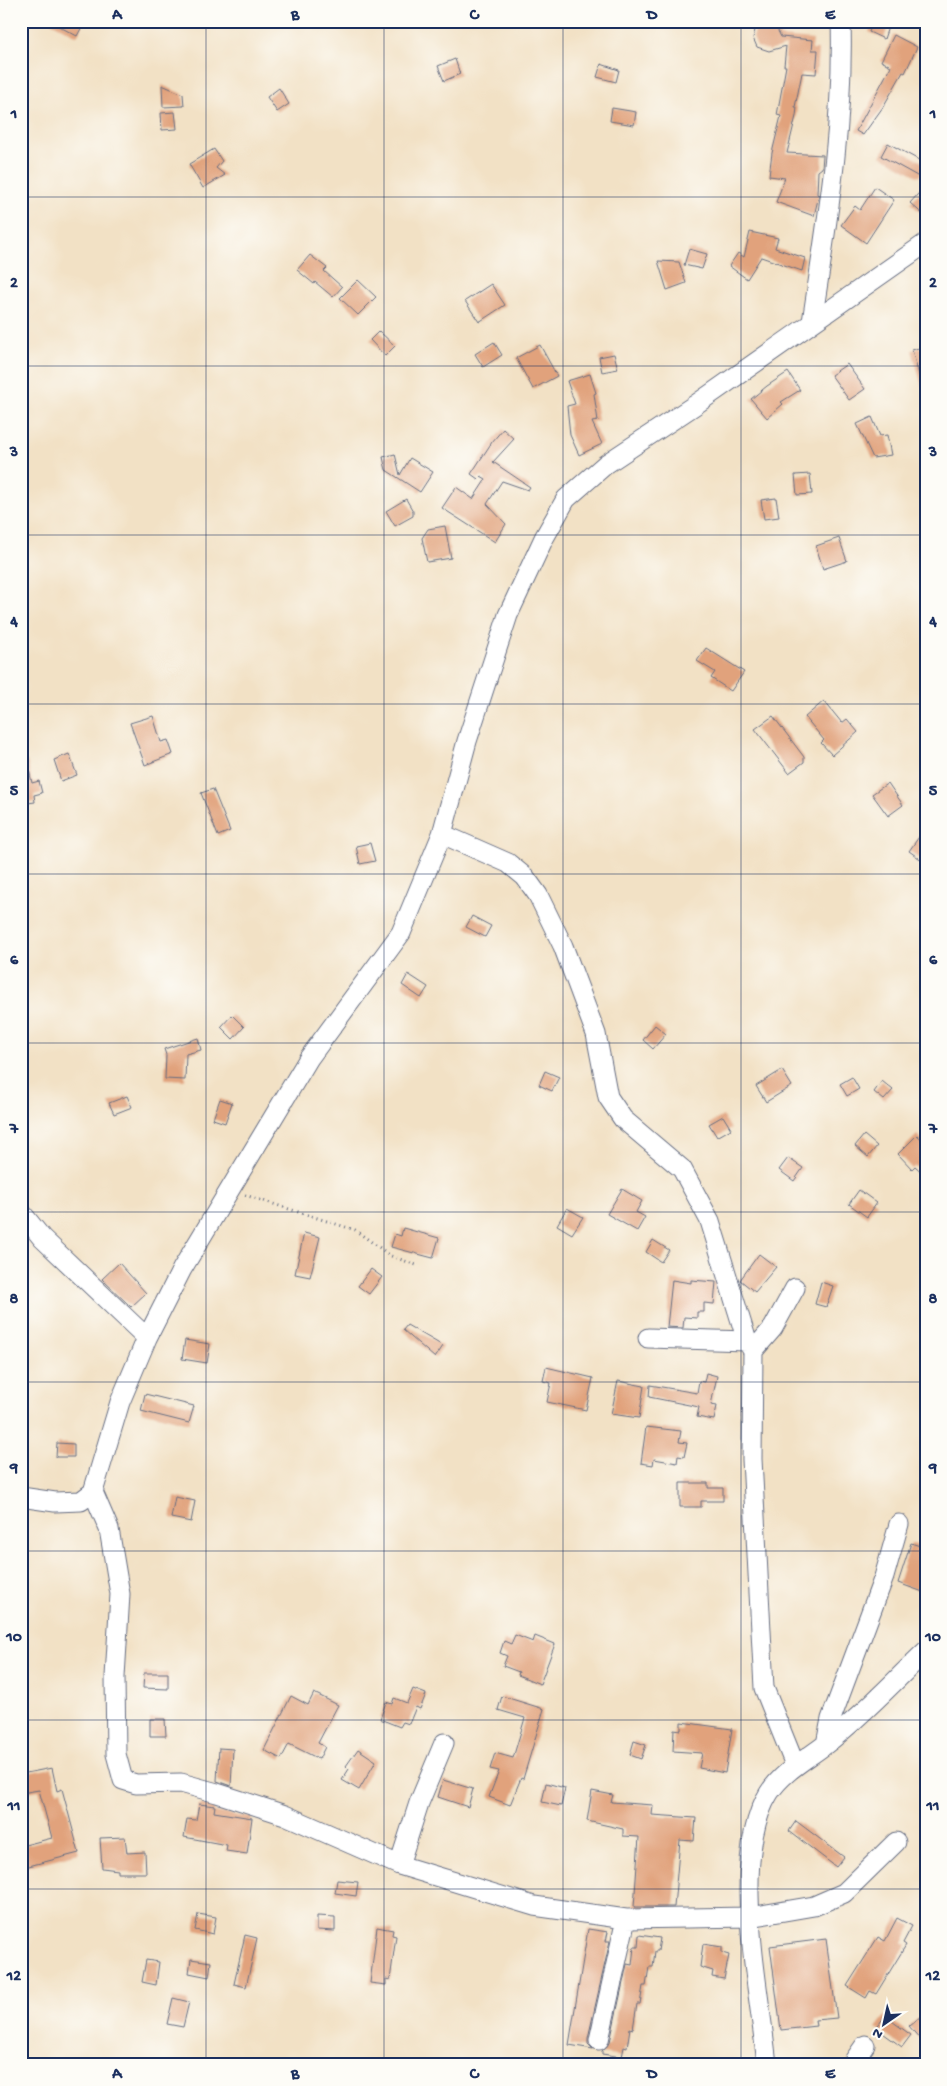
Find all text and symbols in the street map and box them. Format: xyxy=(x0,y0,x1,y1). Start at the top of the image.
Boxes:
text: A xyxy=(111,7,123,26)
text: B xyxy=(290,7,300,26)
text: C xyxy=(469,7,480,26)
text: D xyxy=(645,7,658,26)
text: E xyxy=(825,7,836,26)
text: 1 xyxy=(10,106,17,125)
text: 1 xyxy=(929,106,936,125)
text: 2 xyxy=(10,275,18,294)
text: 2 xyxy=(929,275,937,294)
text: 3 xyxy=(9,444,18,463)
text: 3 xyxy=(928,444,937,463)
text: 4 xyxy=(9,614,18,633)
text: 4 xyxy=(928,614,937,633)
text: 5 xyxy=(10,783,19,802)
text: 5 xyxy=(929,783,938,802)
text: 6 xyxy=(10,952,19,971)
text: 6 xyxy=(929,952,938,971)
text: 7 xyxy=(9,1121,19,1140)
text: 7 xyxy=(928,1121,938,1140)
text: 8 xyxy=(10,1291,19,1310)
text: 8 xyxy=(929,1291,938,1310)
text: 9 xyxy=(9,1460,18,1479)
text: 9 xyxy=(928,1460,937,1479)
text: 10 xyxy=(5,1629,22,1648)
text: 10 xyxy=(924,1629,941,1648)
text: 11 xyxy=(7,1798,20,1817)
text: 11 xyxy=(926,1798,939,1817)
text: 12 xyxy=(6,1968,21,1987)
text: 12 xyxy=(925,1968,940,1987)
north arrow xyxy=(860,1998,910,2048)
text: N xyxy=(870,2023,887,2042)
text: A xyxy=(111,2066,123,2085)
text: B xyxy=(290,2066,300,2085)
text: C xyxy=(469,2066,480,2085)
text: D xyxy=(645,2066,658,2085)
text: E xyxy=(825,2066,836,2085)

